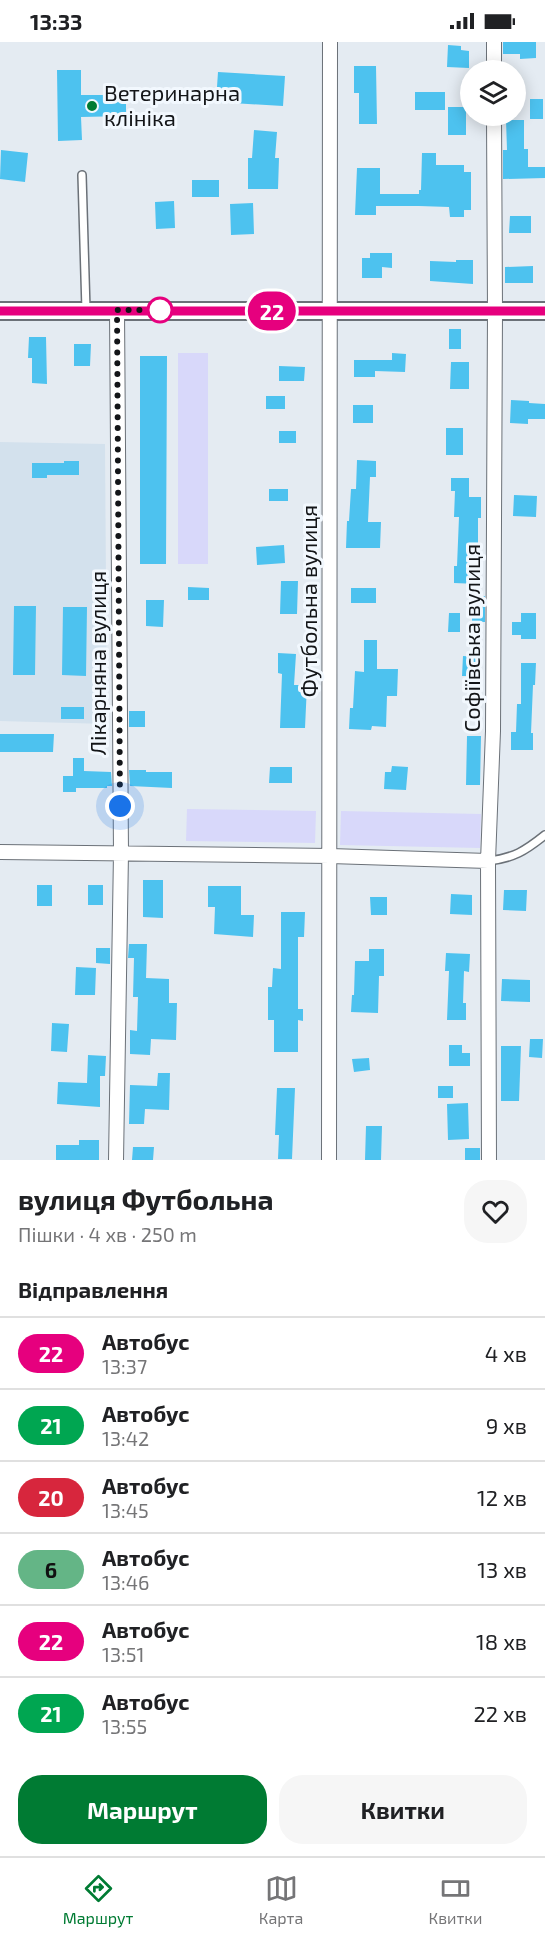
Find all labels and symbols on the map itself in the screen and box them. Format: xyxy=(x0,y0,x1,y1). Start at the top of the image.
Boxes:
place label: Ветеринарна клініка xyxy=(104,79,240,130)
marker: Ветеринарна клініка xyxy=(85,99,99,113)
line badge: 22 xyxy=(245,292,299,330)
unlabelled marker xyxy=(147,297,173,323)
street label: Футбольна вулиця xyxy=(295,505,322,697)
street label: Софіївська вулиця xyxy=(458,544,485,732)
street label: Лікарняна вулиця xyxy=(84,571,111,755)
your location xyxy=(105,791,135,821)

